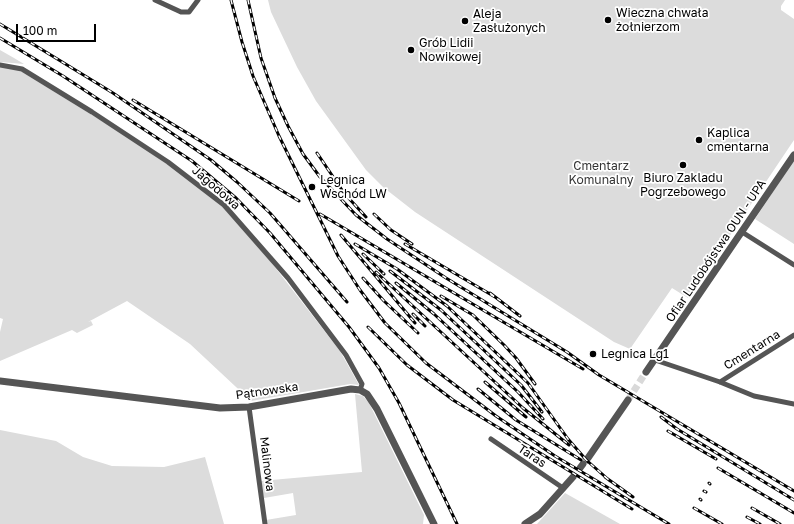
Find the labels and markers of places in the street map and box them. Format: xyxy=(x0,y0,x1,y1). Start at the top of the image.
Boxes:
place label: Wieczna chwała żołnierzom xyxy=(616,6,708,34)
place label: Aleja Zasłużonych xyxy=(473,7,546,35)
marker: Wieczna chwała żołnierzom xyxy=(603,15,613,25)
marker: Aleja Zasłużonych xyxy=(460,16,470,26)
place label: Grób Lidii Nowikowej xyxy=(419,36,482,64)
marker: Grób Lidii Nowikowej xyxy=(406,45,416,55)
place label: Kaplica cmentarna xyxy=(707,126,769,154)
marker: Kaplica cmentarna xyxy=(694,135,704,145)
marker: Biuro Zakladu Pogrzebowego xyxy=(678,160,688,170)
place label: Biuro Zakladu Pogrzebowego xyxy=(640,171,726,199)
place label: Legnica Wschód LW xyxy=(320,173,387,201)
marker: Legnica Wschód LW xyxy=(307,182,317,192)
place label: Legnica Lg1 xyxy=(601,347,669,361)
marker: Legnica Lg1 xyxy=(588,349,598,359)

